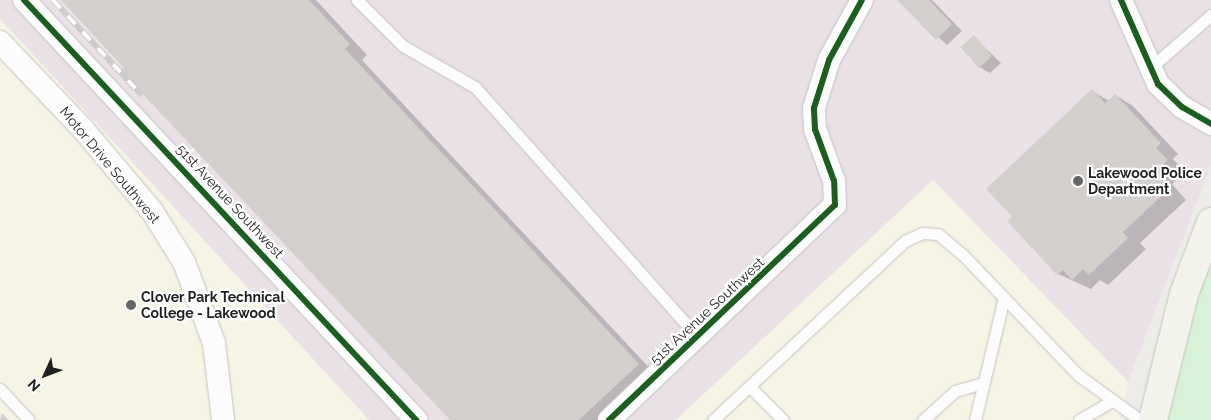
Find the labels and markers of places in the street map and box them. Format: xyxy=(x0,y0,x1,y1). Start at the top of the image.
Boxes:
place label: Lakewood Police Department xyxy=(1088,165,1202,198)
marker: Lakewood Police Department xyxy=(1072,175,1084,187)
place label: Clover Park Technical College - Lakewood xyxy=(141,289,286,322)
marker: Clover Park Technical College - Lakewood xyxy=(125,299,137,311)

